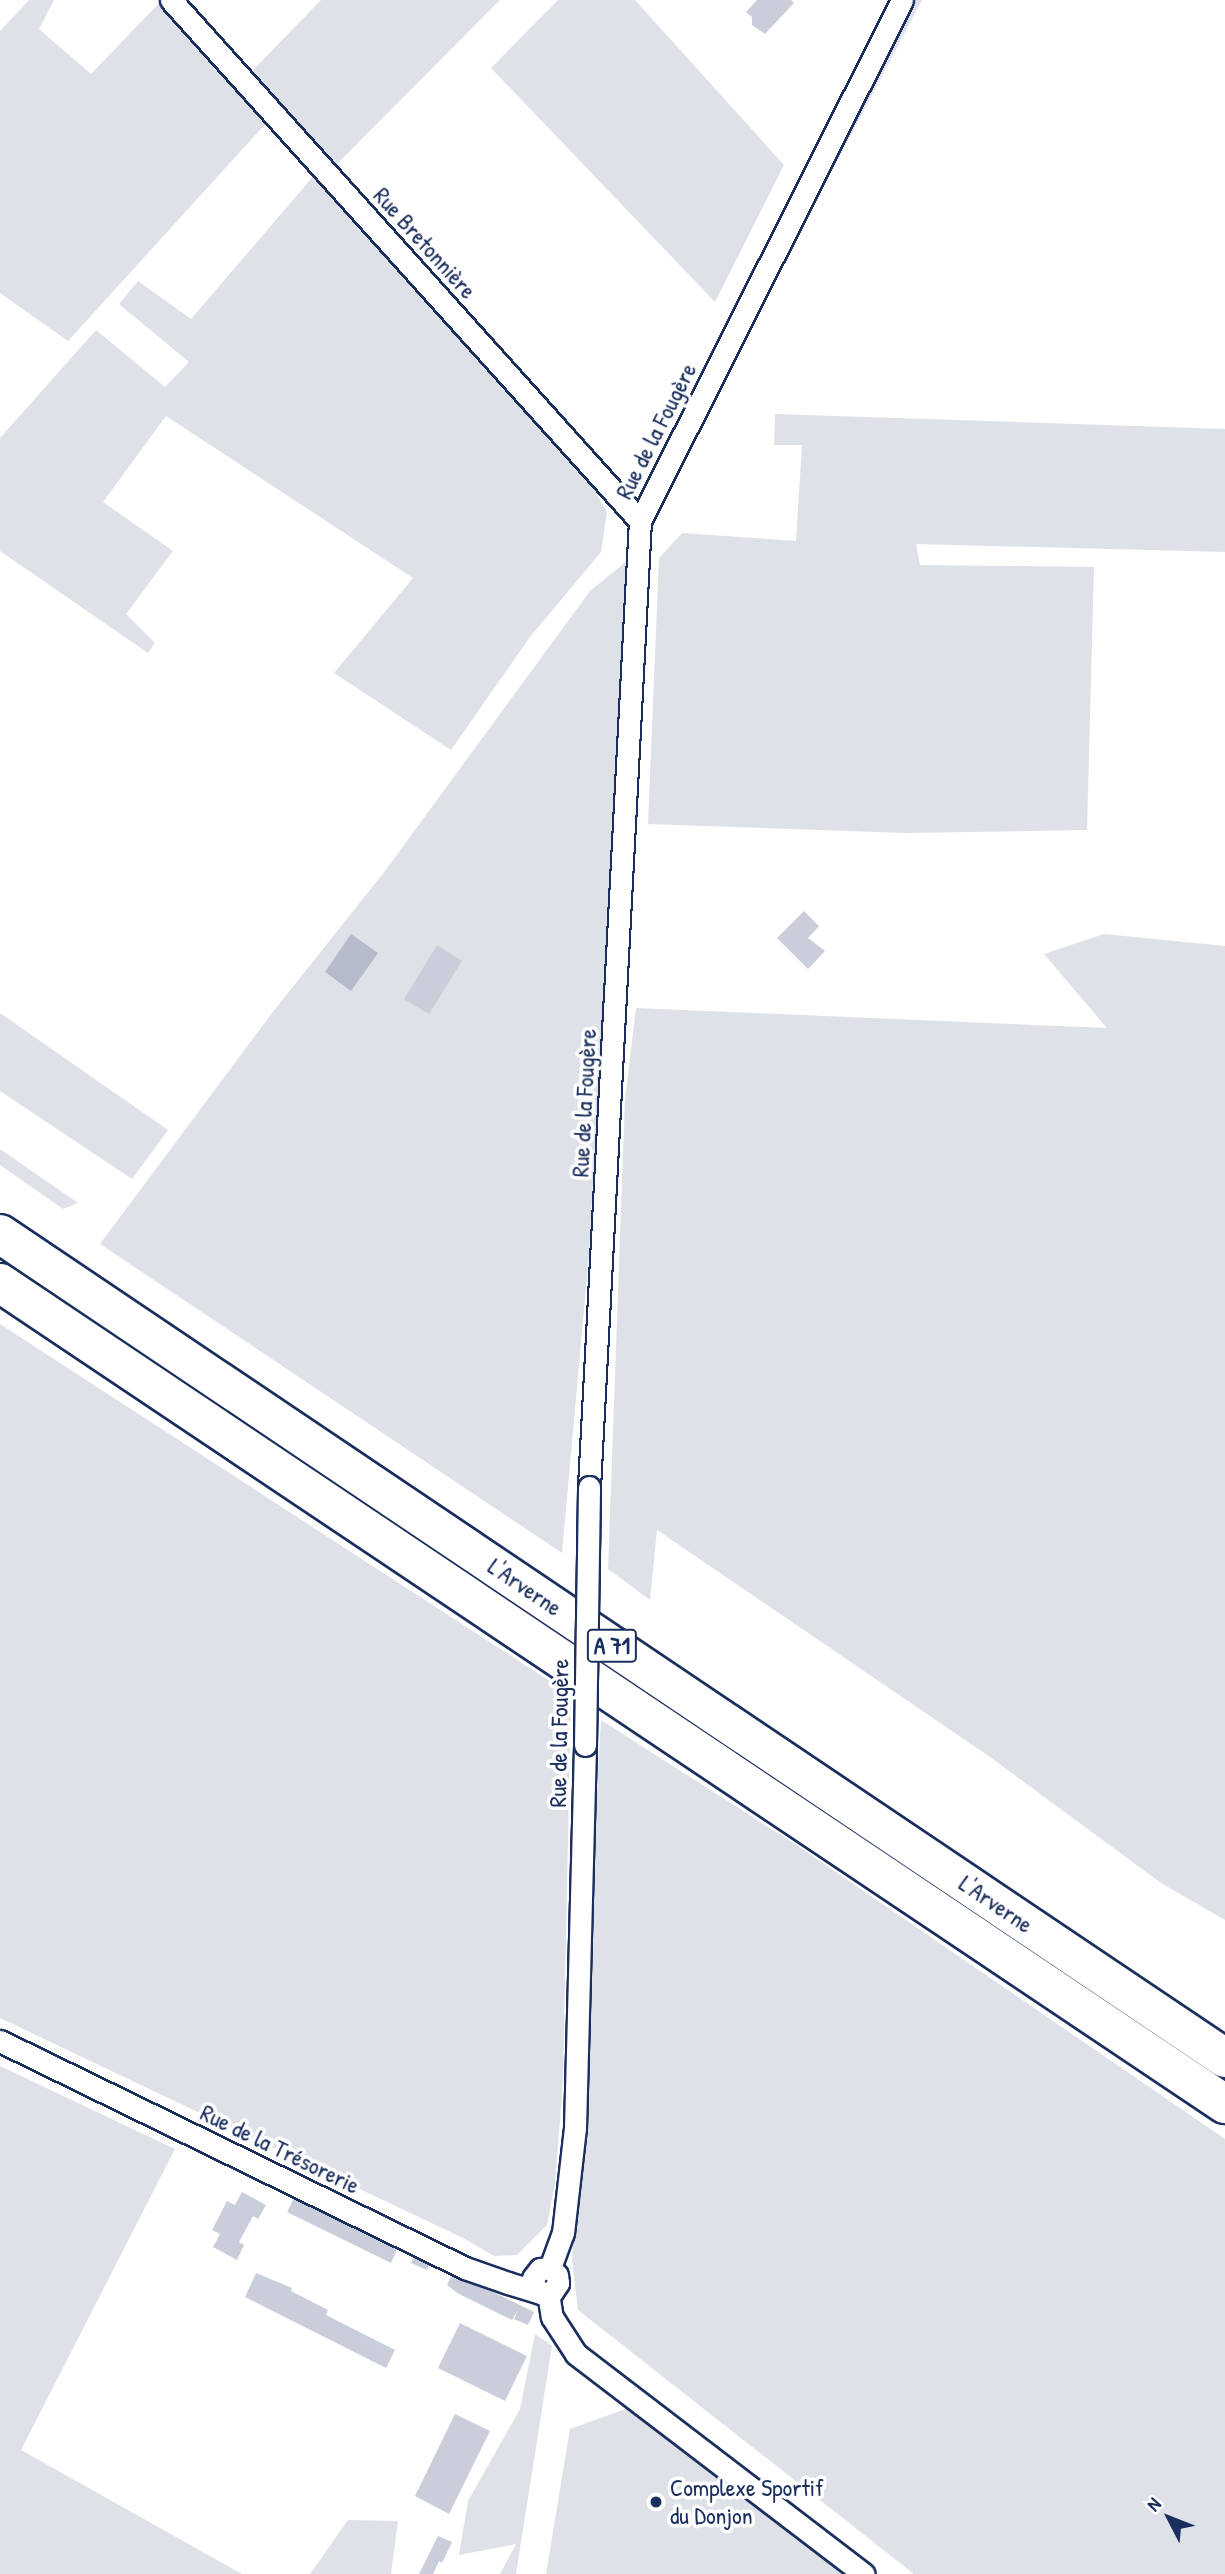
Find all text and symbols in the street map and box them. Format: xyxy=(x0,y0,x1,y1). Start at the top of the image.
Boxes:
street label: Rue Bretonnière xyxy=(368,181,482,305)
street label: Rue de la Fougère xyxy=(609,358,703,504)
street label: Rue de la Fougère xyxy=(566,1028,602,1178)
street label: L'Arverne xyxy=(483,1552,567,1622)
road number: A 71 xyxy=(586,1626,638,1666)
street label: Rue de la Fougère xyxy=(543,1658,575,1808)
street label: L'Arverne xyxy=(954,1869,1038,1939)
street label: Rue de la Trésorerie xyxy=(196,2098,364,2200)
place label: Complexe Sportif du Donjon xyxy=(670,2474,824,2530)
north arrow xyxy=(1134,2483,1204,2553)
text: N xyxy=(1140,2491,1166,2516)
marker: Complexe Sportif du Donjon xyxy=(648,2494,664,2510)

